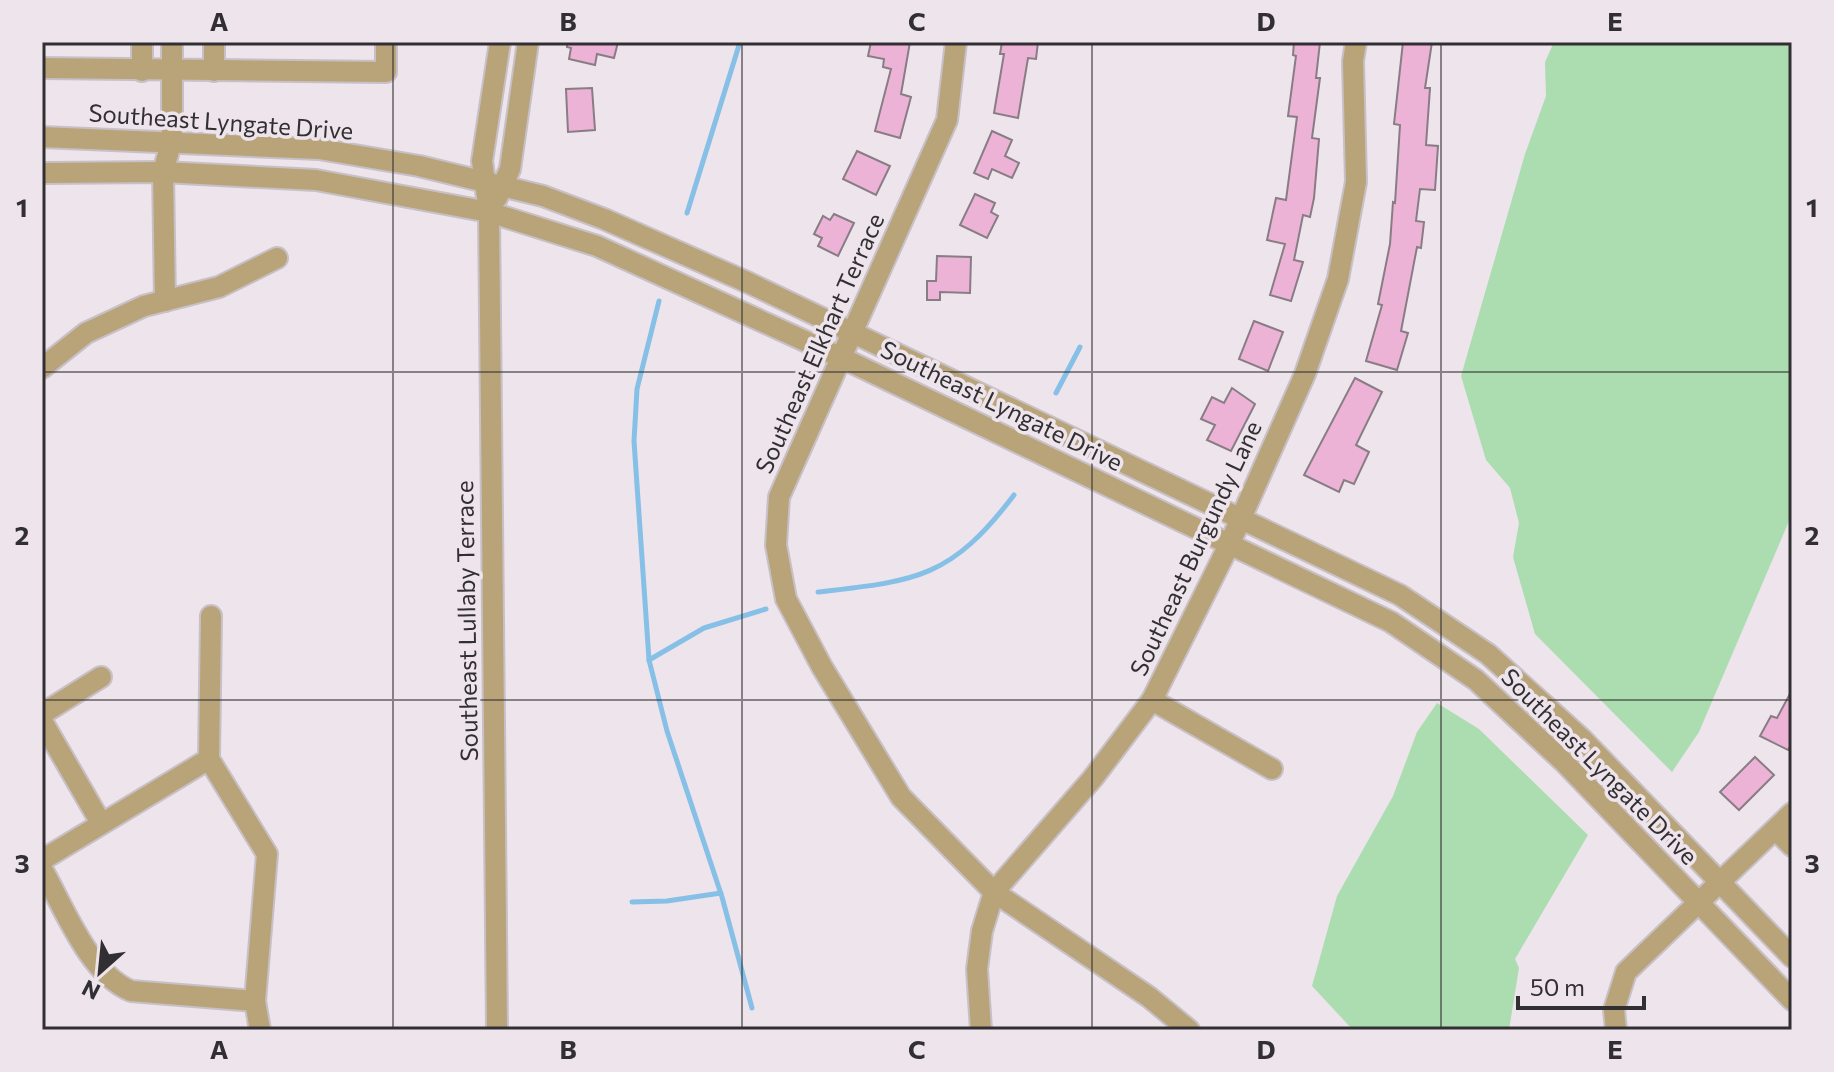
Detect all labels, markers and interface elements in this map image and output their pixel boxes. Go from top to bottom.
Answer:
text: A [210,5,229,36]
text: B [559,5,577,36]
text: C [908,5,926,36]
text: D [1256,5,1276,36]
text: E [1607,5,1623,36]
street label: Southeast Lyngate Drive [88,97,354,145]
text: 1 [16,191,28,222]
text: 1 [1806,191,1818,222]
street label: Southeast Elkhart Terrace [748,208,890,478]
street label: Southeast Lyngate Drive [876,334,1128,476]
street label: Southeast Burgundy Lane [1123,416,1267,680]
street label: Southeast Lullaby Terrace [449,480,483,762]
text: 2 [15,519,29,550]
text: 2 [1805,519,1819,550]
street label: Southeast Lyngate Drive [1496,662,1704,870]
text: 3 [14,847,30,878]
text: 3 [1804,847,1820,878]
north arrow [60,932,140,1012]
scale bar [1518,960,1644,1010]
text: 50 m [1530,972,1585,1001]
text: N [77,974,104,1006]
text: A [210,1033,229,1064]
text: B [559,1033,577,1064]
text: C [908,1033,926,1064]
text: D [1256,1033,1276,1064]
text: E [1607,1033,1623,1064]

